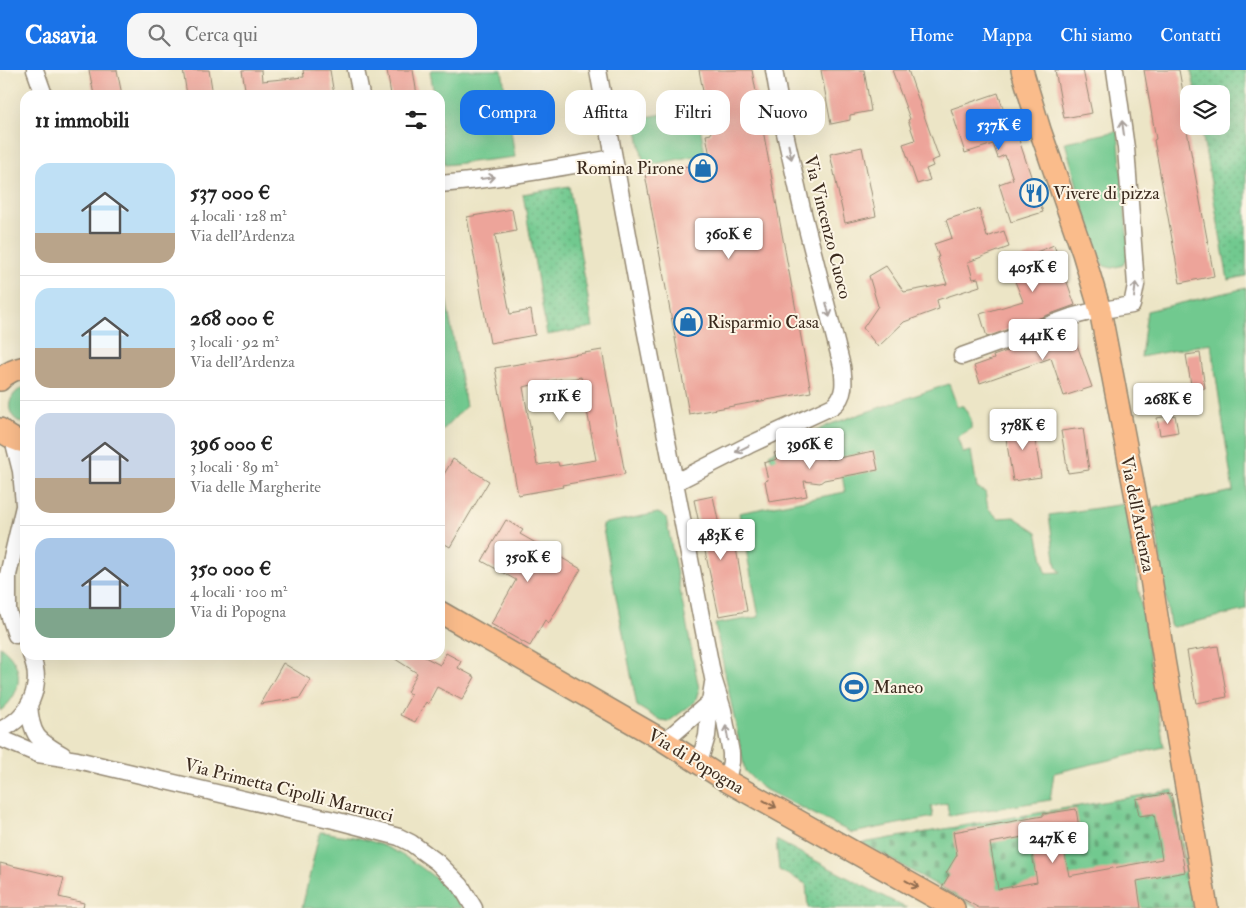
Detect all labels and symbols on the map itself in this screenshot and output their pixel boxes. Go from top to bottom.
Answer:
pin: 537K € [958,108,1040,151]
one-way arrow [1118,120,1128,136]
one-way arrow [785,144,795,160]
shop icon: Romina Pirone [688,153,718,183]
street label: Via Vincenzo Cuoco [799,153,857,302]
place label: Romina Pirone [576,157,684,180]
one-way arrow [480,173,496,183]
restaurant icon: Vivere di pizza [1019,178,1049,208]
place label: Vivere di pizza [1053,182,1160,205]
pin: 360K € [688,218,770,260]
pin: 405K € [992,250,1074,293]
one-way arrow [1130,282,1140,298]
one-way arrow [824,302,833,318]
shop icon: Risparmio Casa [673,307,703,337]
place label: Risparmio Casa [707,311,820,334]
pin: 441K € [1002,318,1084,361]
pin: 511K € [519,380,601,422]
pin: 268K € [1127,382,1209,425]
pin: 378K € [982,408,1064,451]
pin: 396K € [769,428,851,470]
one-way arrow [734,444,749,454]
street label: Via dell'Ardenza [1115,454,1160,575]
pin: 483K € [680,518,762,561]
pin: 350K € [487,540,569,583]
sports icon: Maneo [839,672,869,702]
place label: Maneo [873,676,924,699]
street label: Via di Popogna [643,724,748,799]
one-way arrow [722,725,732,741]
street label: Via Primetta Cipolli Marrucci [182,753,396,828]
one-way arrow [762,800,776,810]
pin: 247K € [1012,822,1094,864]
one-way arrow [904,879,919,889]

